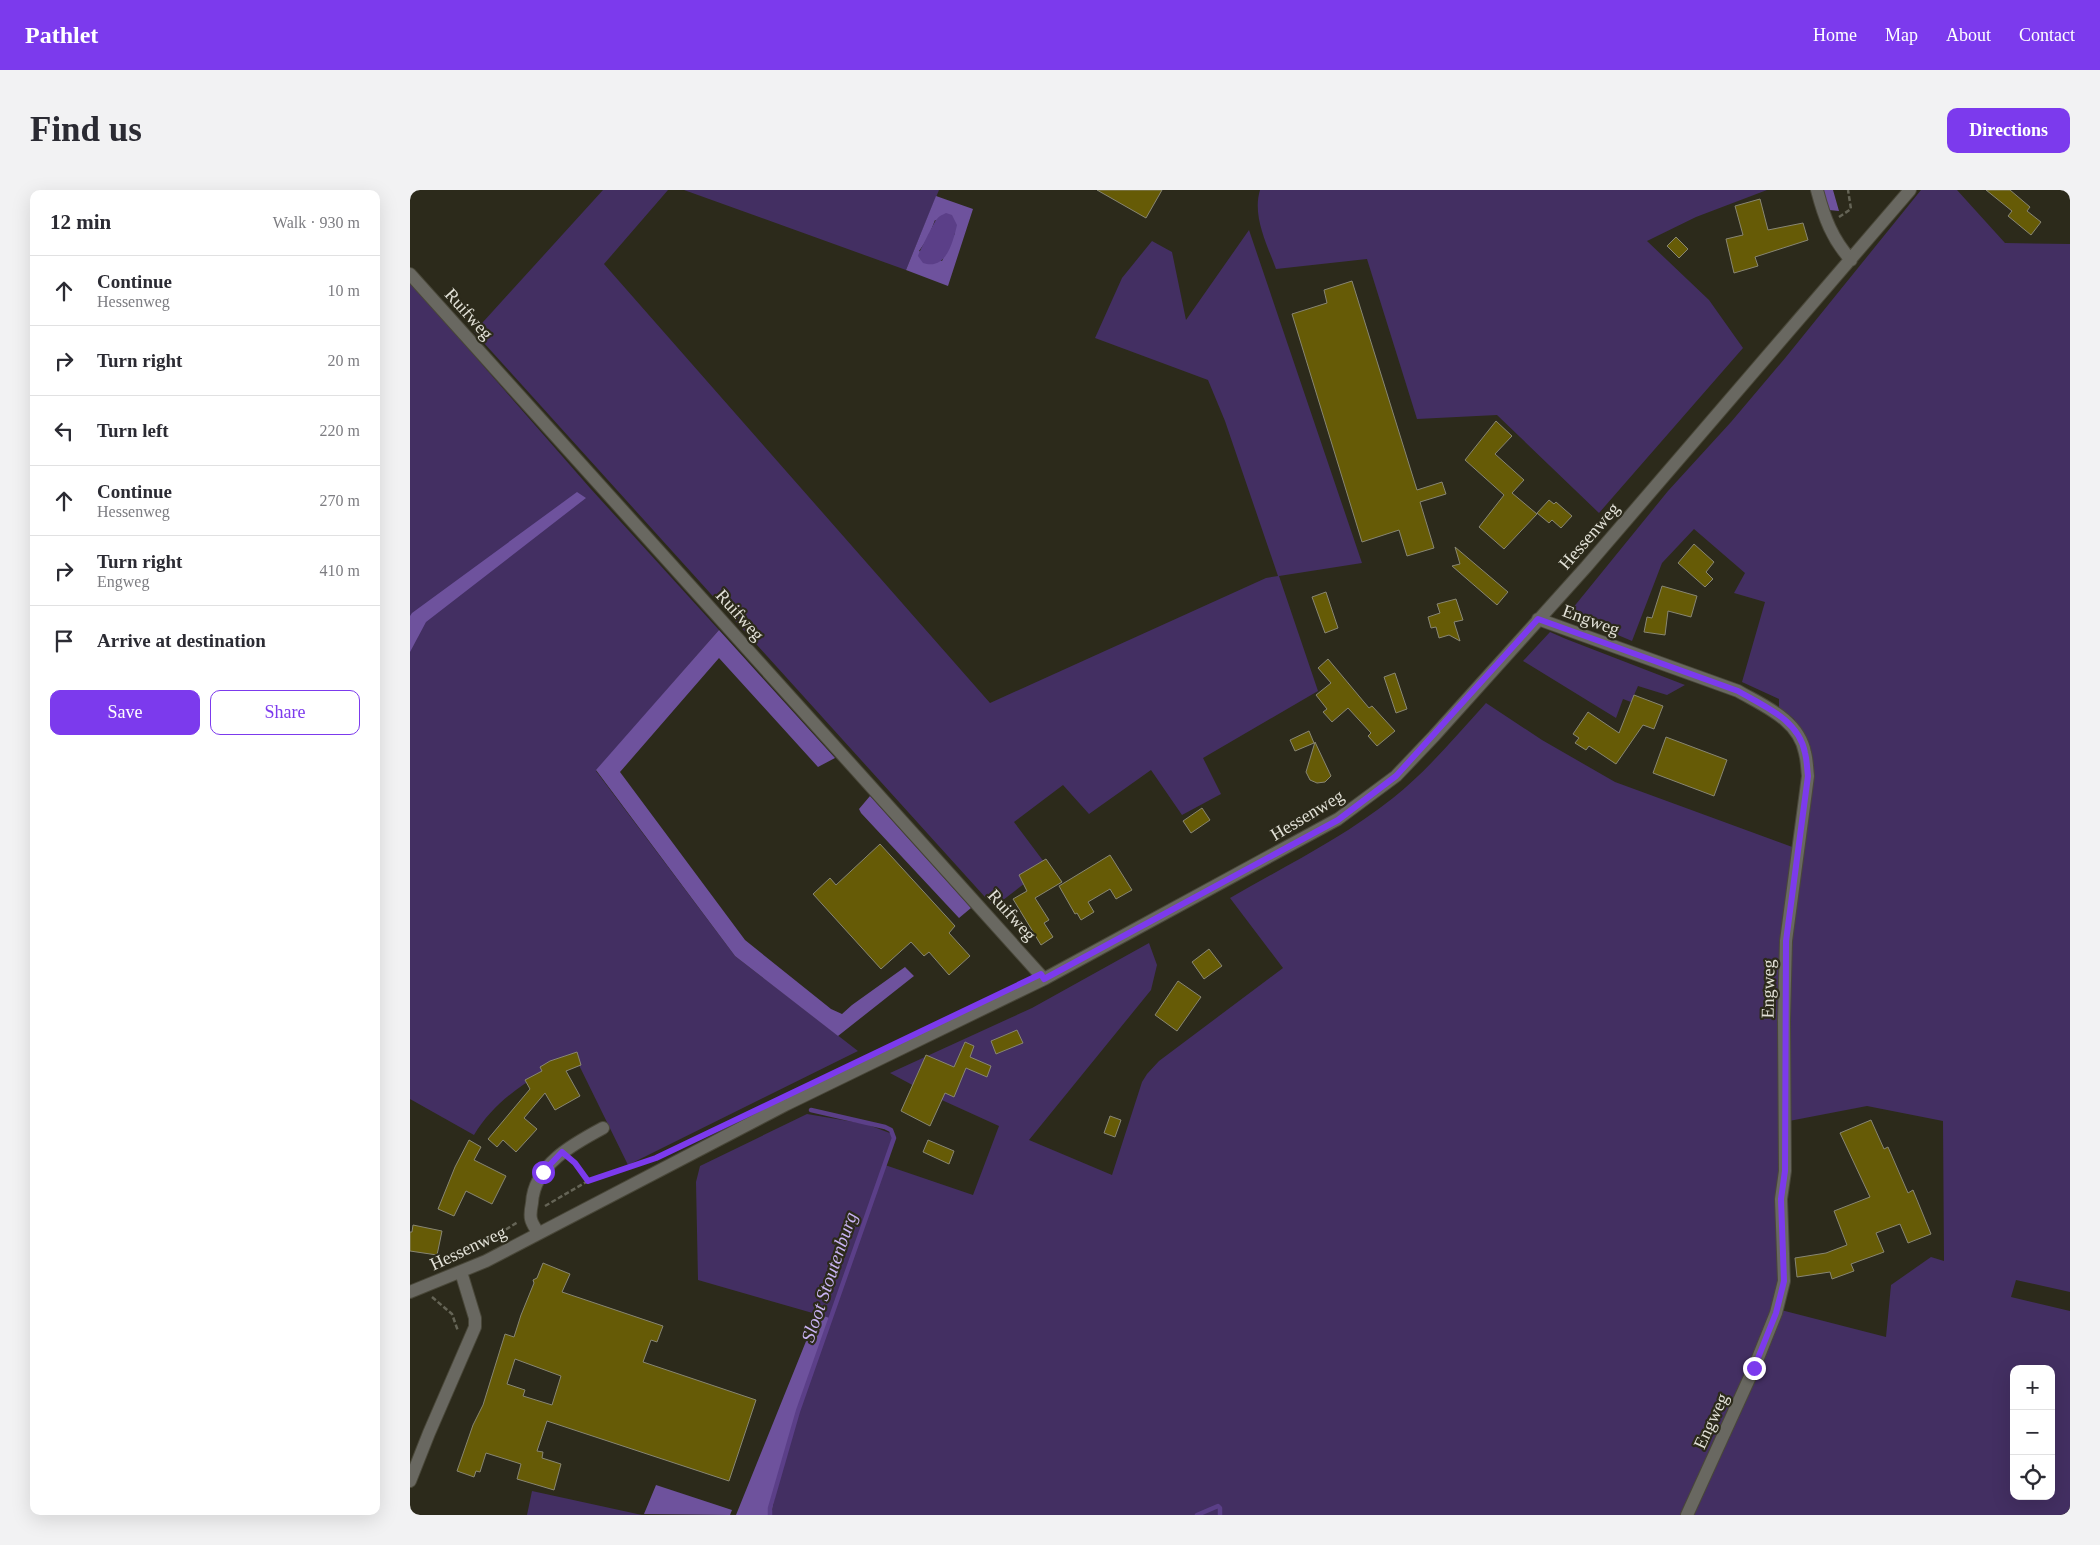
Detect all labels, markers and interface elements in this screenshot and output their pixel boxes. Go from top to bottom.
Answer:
text: Pathlet [25,22,98,48]
text: Home [1813,25,1857,45]
text: Map [1885,25,1918,45]
text: About [1946,25,1991,45]
text: Contact [2019,25,2075,45]
button: Directions [1947,108,2070,153]
text: Find us [30,110,142,149]
text: 12 min [50,210,111,234]
text: Walk · 930 m [273,214,360,231]
text: Continue [97,271,172,292]
icon: ahead [50,277,78,305]
text: 10 m [328,282,360,299]
street label: Ruifweg [441,284,497,344]
text: Hessenweg [97,293,170,310]
icon: right [50,347,78,375]
text: Turn right [97,350,182,371]
text: 20 m [328,352,360,369]
icon: left [50,417,78,445]
text: Turn left [97,420,169,441]
text: 220 m [320,422,360,439]
text: Continue [97,481,172,502]
icon: ahead [50,487,78,515]
text: 270 m [320,492,360,509]
street label: Hessenweg [1555,499,1623,573]
text: Hessenweg [97,503,170,520]
text: Turn right [97,551,182,572]
icon: right [50,557,78,585]
text: 410 m [320,562,360,579]
text: Engweg [97,573,149,590]
street label: Ruifweg [712,585,768,645]
street label: Engweg [1560,601,1622,639]
icon: arrive [50,627,78,655]
text: Arrive at destination [97,630,266,651]
button: Save [50,690,200,735]
button: Share [210,690,360,735]
street label: Hessenweg [1267,785,1347,845]
street label: Ruifweg [984,885,1040,945]
street label: Engweg [1757,959,1779,1019]
route start [532,1161,555,1184]
water label: Sloot Stoutenburg [797,1209,861,1345]
street label: Hessenweg [427,1222,509,1274]
route end [1743,1357,1766,1380]
map controls [2010,1365,2055,1500]
button: + [2010,1365,2055,1410]
street label: Engweg [1689,1390,1733,1452]
button: − [2010,1410,2055,1455]
button: locate [2010,1455,2055,1500]

